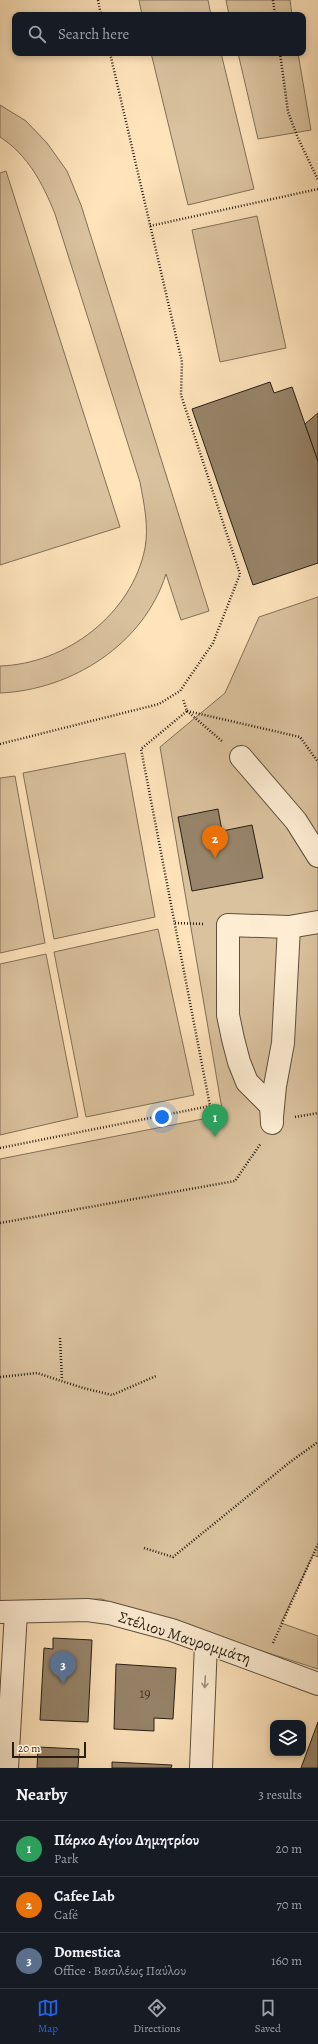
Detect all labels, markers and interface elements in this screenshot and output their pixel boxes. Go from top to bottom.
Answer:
search box [12,12,306,56]
icon: search [26,23,48,45]
text: Search here [58,24,129,44]
pin: 2 [202,825,228,858]
pin: 1 [202,1104,228,1137]
your location [152,1107,172,1127]
street label: Στέλιου Μαυρομμάτη [116,1606,254,1670]
pin: 3 [50,1651,76,1684]
one-way arrow [201,1675,208,1688]
house number: 19 [139,1684,151,1703]
map controls [270,1720,306,1756]
button: layers [270,1720,306,1756]
scale bar [12,1740,86,1759]
text: 20 m [18,1741,40,1756]
text: Nearby [16,1783,67,1806]
text: 3 results [258,1786,302,1803]
text: Πάρκο Αγίου Δημητρίου [54,1830,199,1850]
text: 1 [27,1840,31,1857]
text: 20 m [276,1840,302,1857]
text: Park [54,1850,78,1867]
text: Cafee Lab [54,1886,115,1906]
text: 2 [26,1896,32,1913]
text: 70 m [276,1896,302,1913]
text: Café [54,1906,78,1923]
text: Domestica [54,1942,121,1962]
text: 3 [26,1952,32,1969]
text: 160 m [271,1952,302,1969]
text: Office · Βασιλέως Παύλου [54,1962,186,1979]
tab: Map [37,1997,59,2036]
tab: Directions [133,1997,181,2036]
tab: Saved [255,1997,281,2036]

